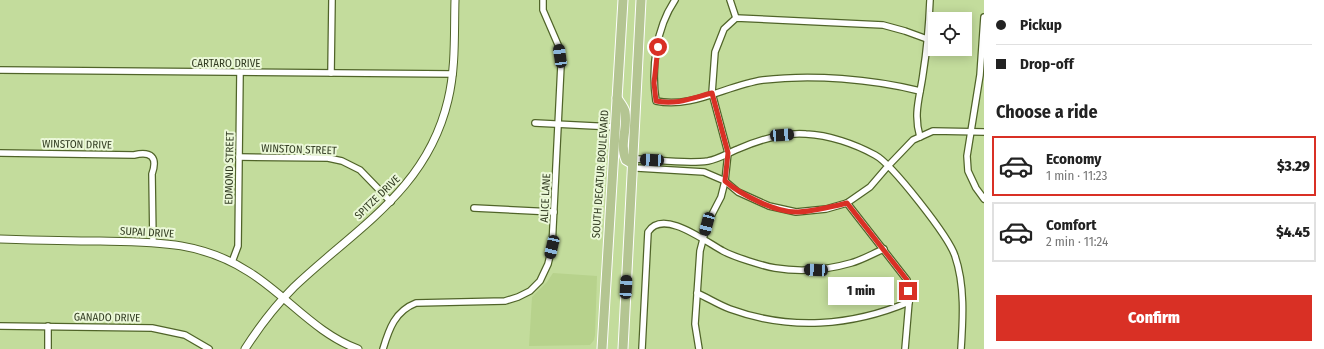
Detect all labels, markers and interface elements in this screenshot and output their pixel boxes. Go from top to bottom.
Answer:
map controls [928,12,972,56]
button: locate [928,12,972,56]
text: Pickup [1020,16,1062,34]
route start [649,38,667,56]
car [552,43,568,69]
text: Drop-off [1020,55,1074,73]
street label: CARTARO DRIVE [192,57,260,70]
text: Choose a ride [996,101,1098,123]
street label: SOUTH DECATUR BOULEVARD [590,109,611,239]
car [770,128,794,142]
street label: EDMOND STREET [222,130,237,205]
street label: WINSTON DRIVE [42,137,112,152]
street label: WINSTON STREET [261,142,338,157]
icon: car [998,148,1034,184]
text: Economy [1046,150,1101,168]
car [640,153,664,167]
text: $3.29 [1277,157,1310,175]
text: 1 min · 11:23 [1046,168,1107,183]
street label: SPITZE DRIVE [352,173,403,222]
street label: ALICE LANE [538,173,553,223]
car [698,211,716,237]
icon: car [998,214,1034,250]
text: Comfort [1046,216,1097,234]
text: $4.45 [1276,223,1310,241]
street label: SUPAI DRIVE [120,225,174,240]
car [543,234,561,260]
text: 2 min · 11:24 [1046,234,1108,249]
car [804,263,828,277]
car [619,275,633,299]
callout: 1 min [828,277,894,305]
route end [899,282,917,300]
text: 1 min [847,283,875,298]
button: Confirm [996,295,1312,341]
street label: GANADO DRIVE [74,310,140,325]

